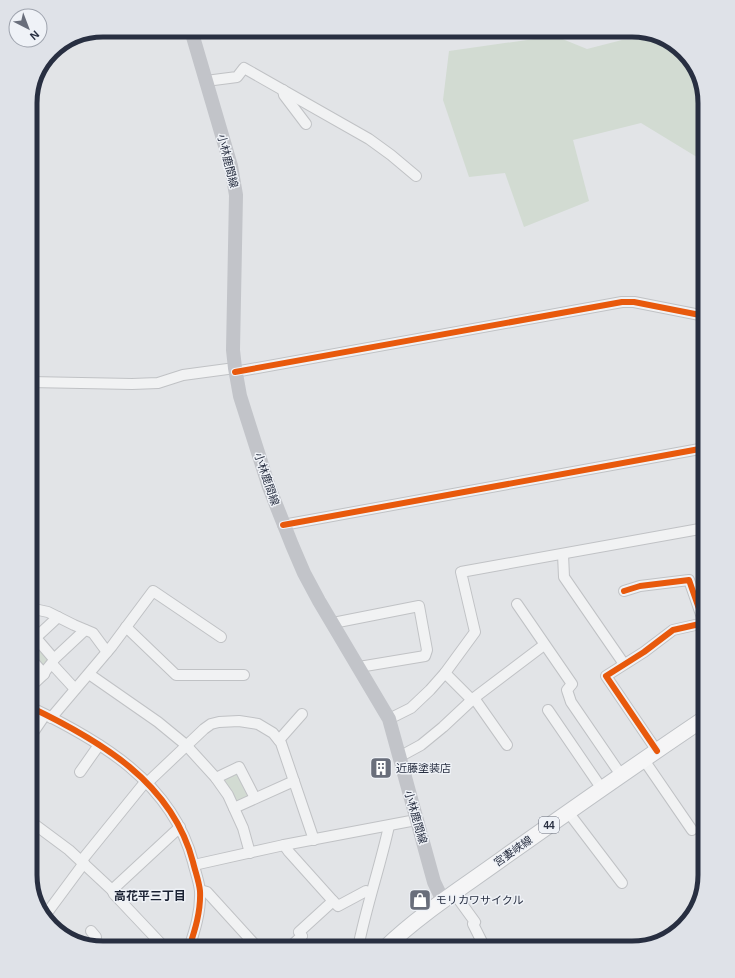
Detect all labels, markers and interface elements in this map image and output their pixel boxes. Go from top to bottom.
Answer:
north arrow [8,8,48,48]
text: N [28,28,42,43]
street label: 小林鹿間線 [216,133,240,189]
street label: 小林鹿間線 [252,451,282,507]
building icon: 近藤塗装店 [368,755,394,781]
place label: 近藤塗装店 [396,762,451,774]
street label: 小林鹿間線 [403,789,429,845]
road number: 44 [539,817,559,833]
street label: 宮妻峡線 [492,833,534,869]
shop icon: モリカワサイクル [407,887,433,913]
district label: 高花平三丁目 [114,889,186,903]
place label: モリカワサイクル [436,894,523,906]

